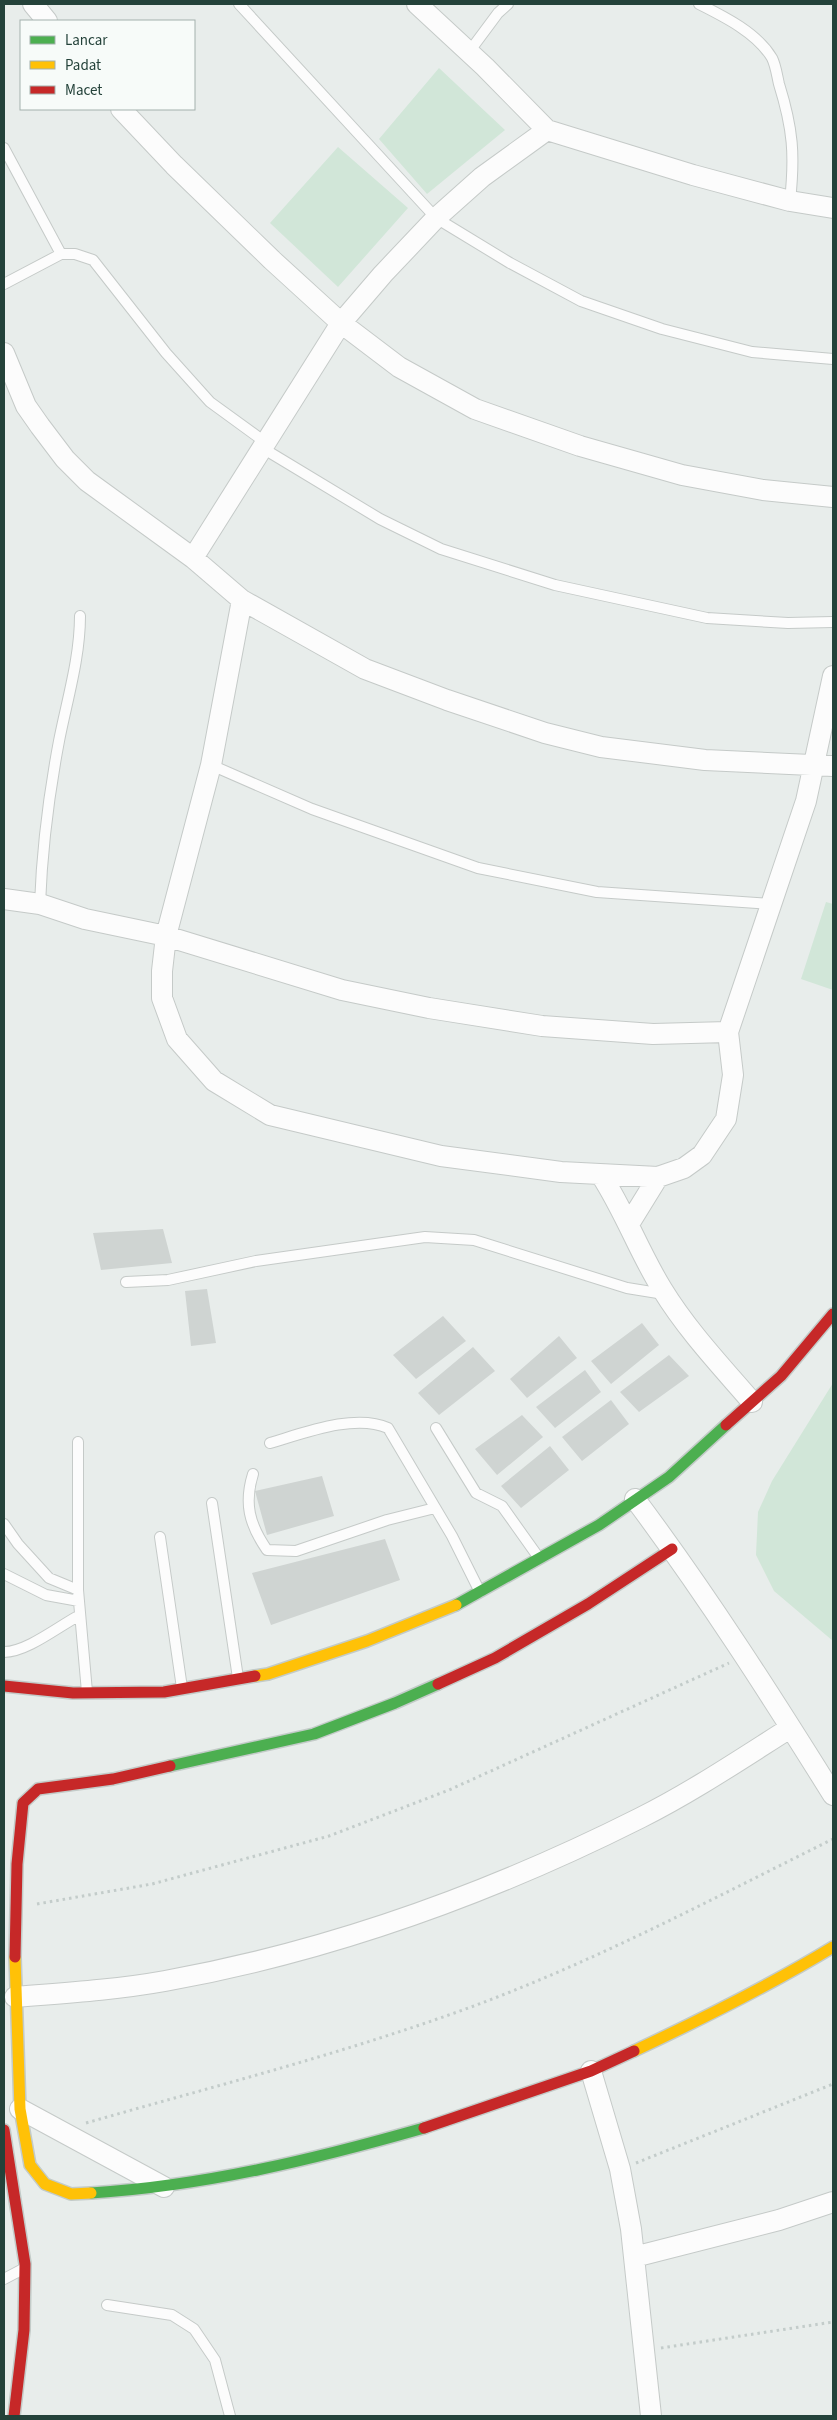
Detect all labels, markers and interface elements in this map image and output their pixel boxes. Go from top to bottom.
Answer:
legend [20,20,195,110]
text: Lancar [65,30,108,51]
text: Padat [65,55,101,76]
text: Macet [65,80,102,101]

